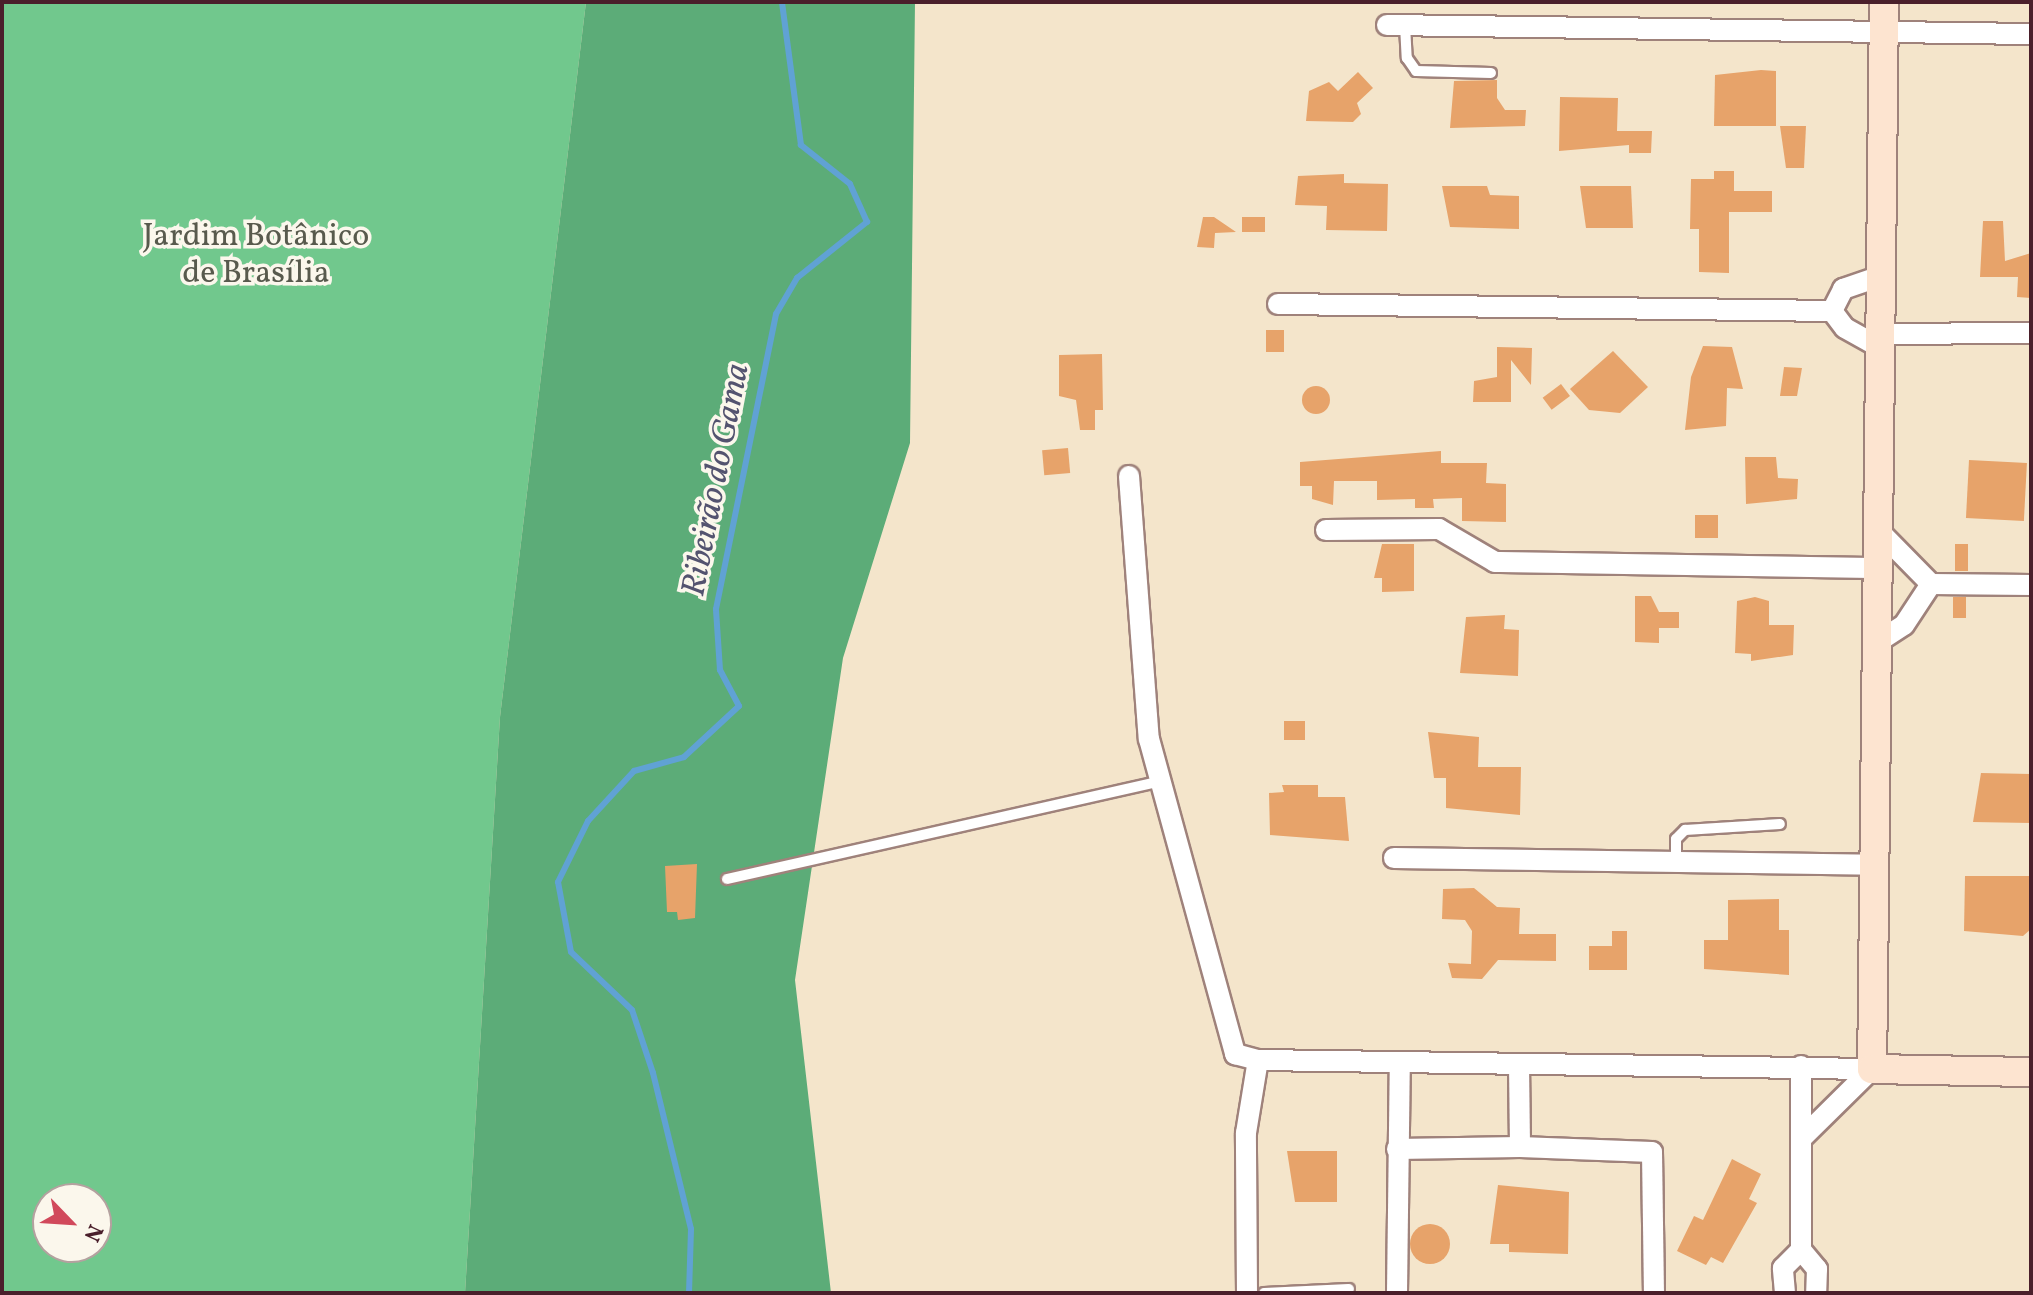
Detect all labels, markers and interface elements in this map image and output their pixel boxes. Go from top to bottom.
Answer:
park label: Jardim Botânico de Brasília [143,219,369,294]
water label: Ribeirão do Gama [674,360,760,600]
north arrow [32,1183,112,1263]
text: N [75,1219,110,1246]

